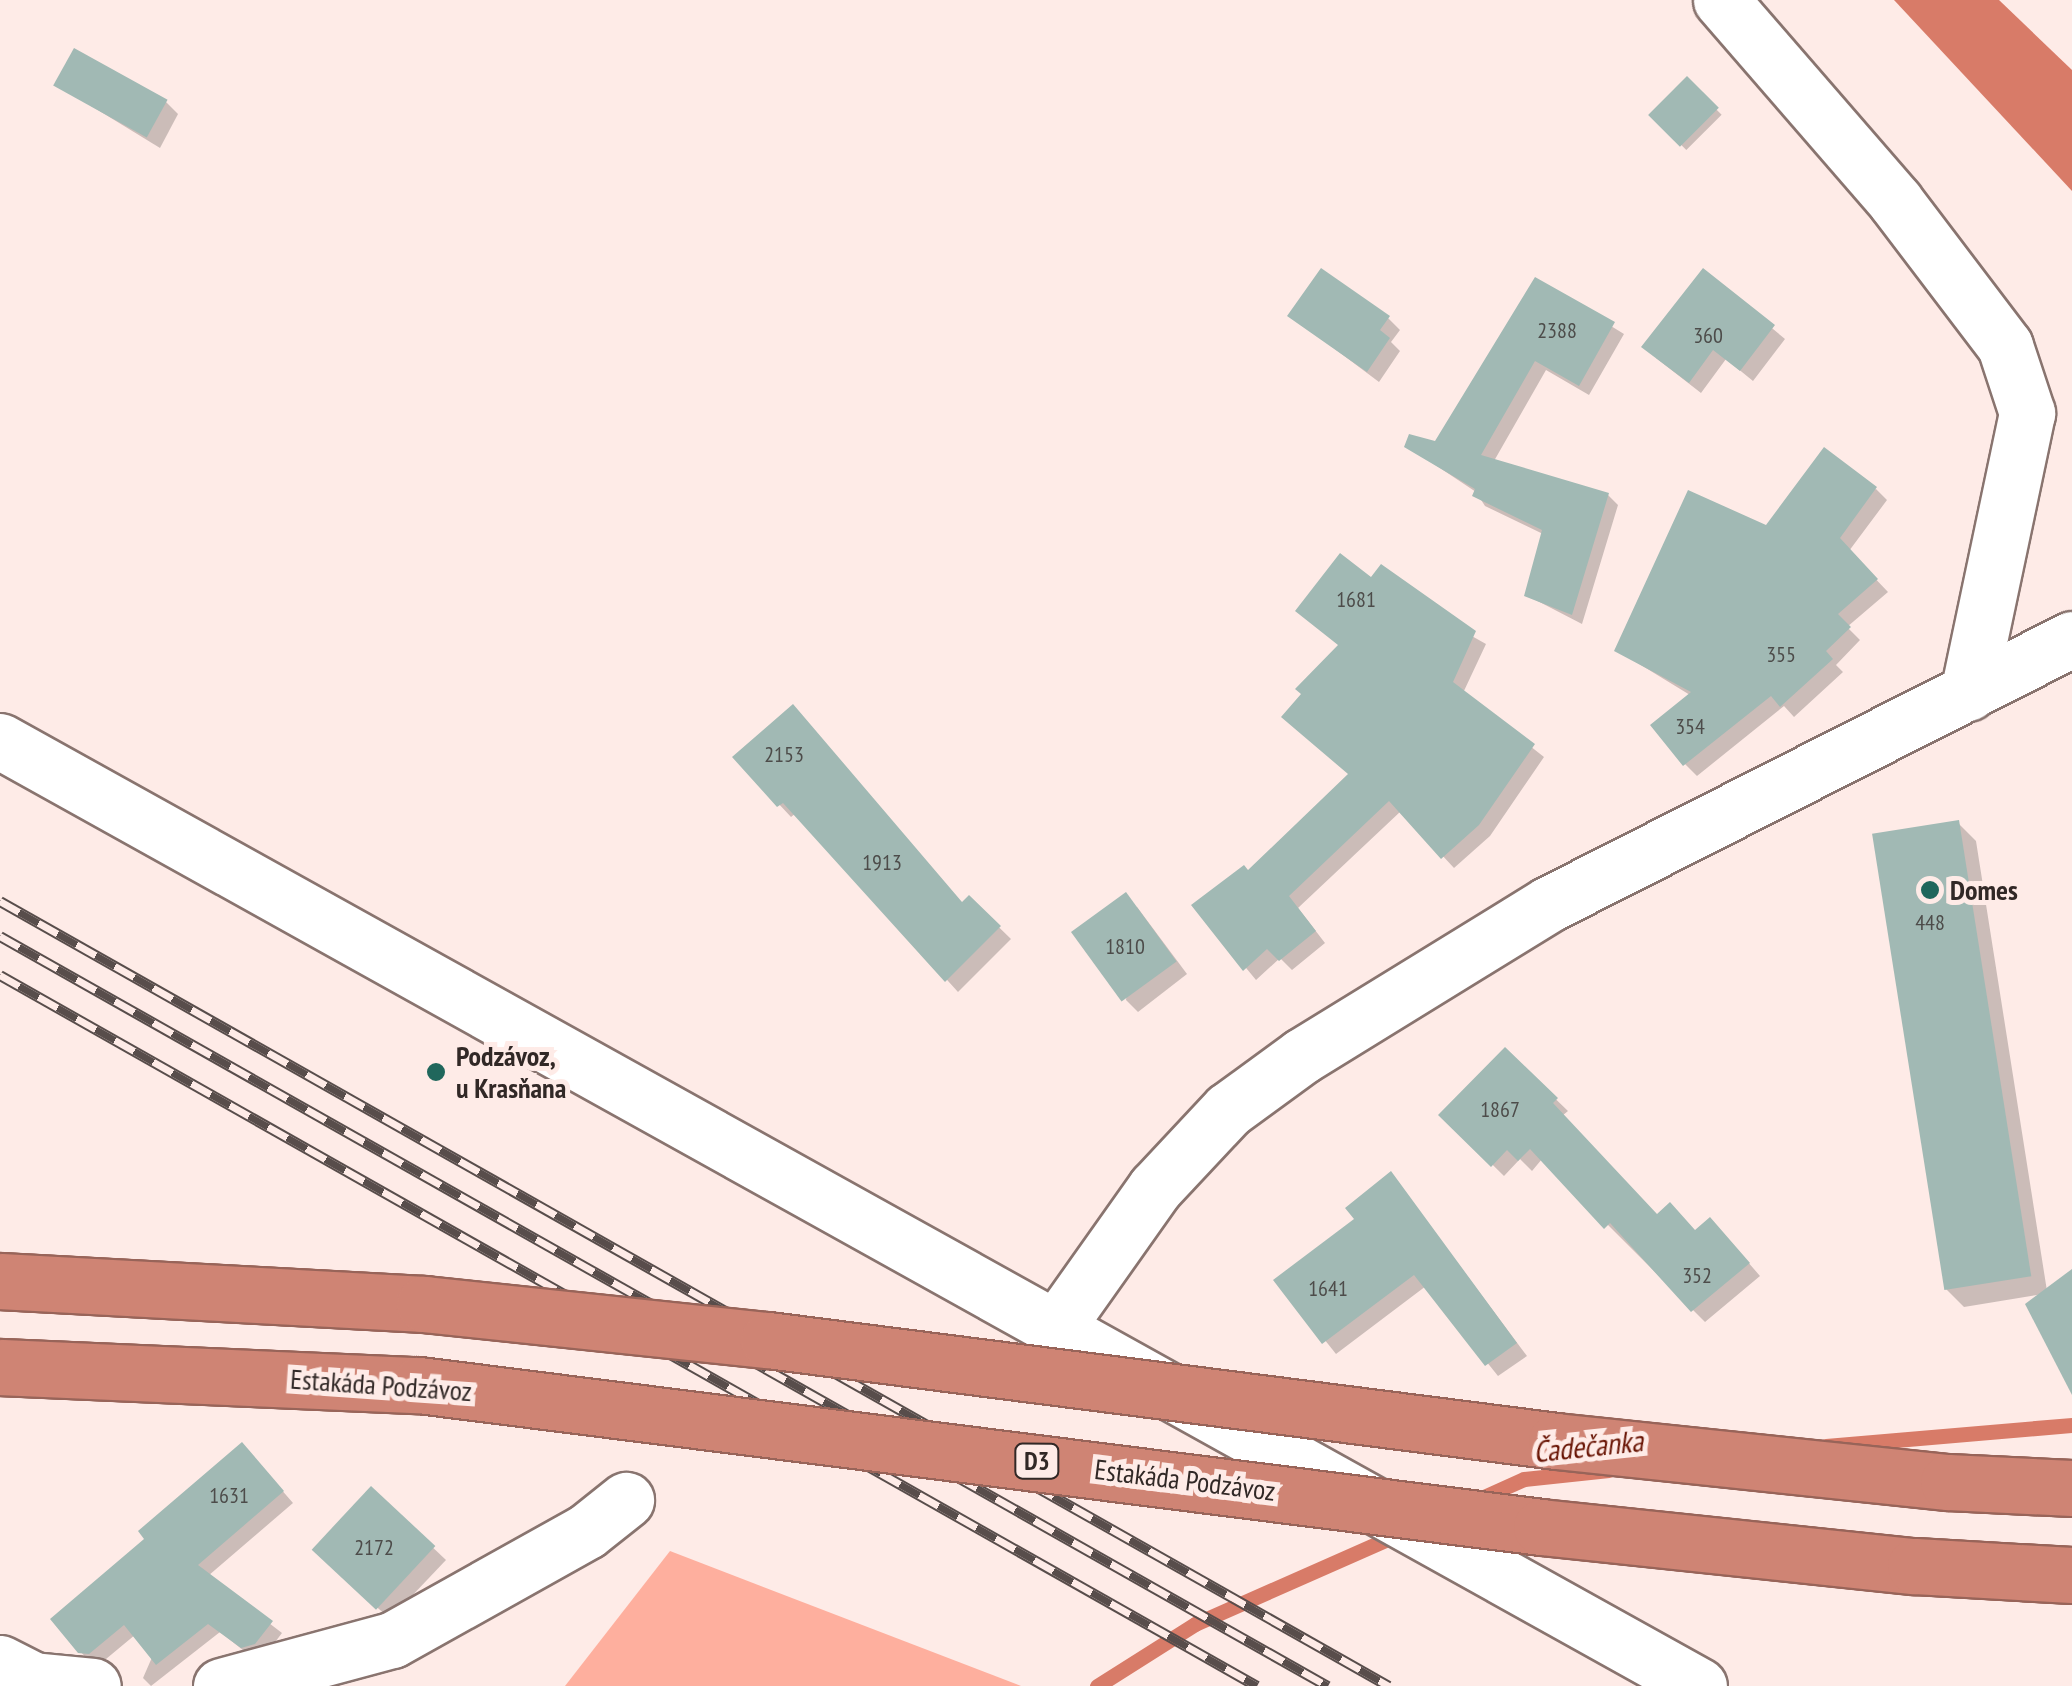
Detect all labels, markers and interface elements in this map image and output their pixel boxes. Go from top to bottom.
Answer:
house number: 2388 [1537,318,1577,344]
house number: 360 [1693,323,1723,349]
house number: 1681 [1336,587,1376,613]
house number: 355 [1766,642,1796,668]
house number: 354 [1675,714,1705,740]
house number: 2153 [764,742,804,768]
house number: 1913 [862,850,902,876]
place label: Domes [1950,873,2018,907]
marker: Domes [1919,879,1941,901]
house number: 448 [1915,910,1945,936]
house number: 1810 [1105,934,1145,960]
place label: Podzávoz, u Krasňana [456,1039,566,1105]
marker: Podzávoz, u Krasňana [425,1061,447,1083]
house number: 1867 [1480,1097,1520,1123]
house number: 352 [1682,1263,1712,1289]
house number: 1641 [1308,1276,1348,1302]
street label: Estakáda Podzávoz [289,1362,473,1408]
water label: Čadečanka [1531,1422,1645,1470]
road number: D3 [1012,1441,1062,1481]
street label: Estakáda Podzávoz [1093,1452,1277,1508]
house number: 1631 [209,1483,249,1509]
house number: 2172 [354,1535,394,1561]

